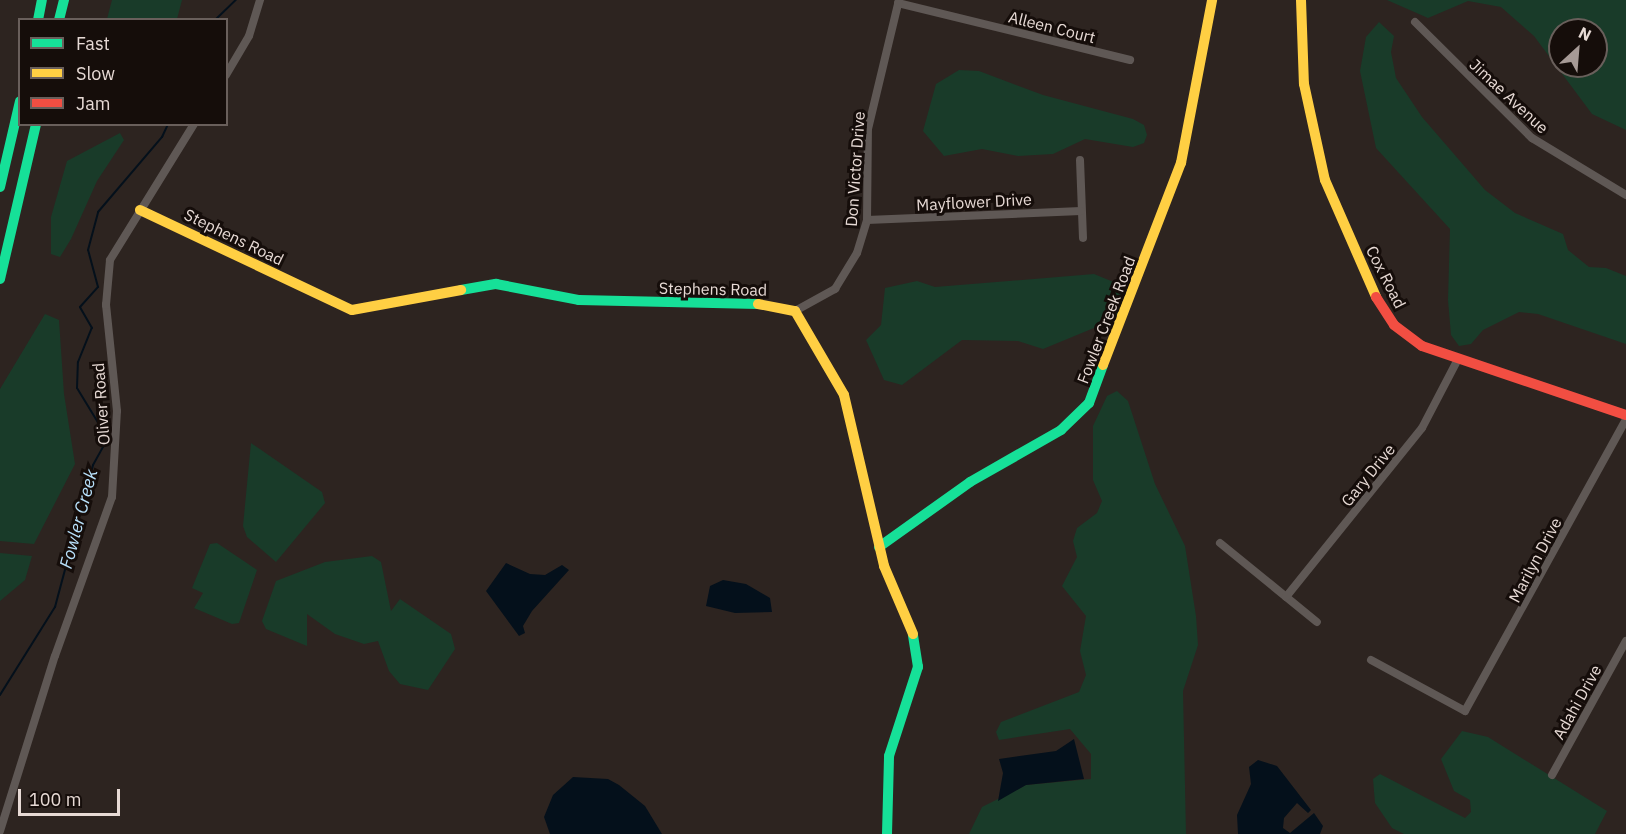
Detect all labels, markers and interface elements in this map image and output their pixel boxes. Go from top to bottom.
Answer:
street label: Alleen Court [1007,7,1097,47]
legend [18,18,228,126]
north arrow [1548,18,1608,78]
text: N [1575,22,1595,45]
text: Fast [76,32,110,55]
street label: Jimae Avenue [1466,55,1552,137]
text: Slow [76,62,115,85]
text: Jam [76,92,111,115]
street label: Don Victor Drive [841,111,869,227]
street label: Mayflower Drive [916,189,1032,215]
street label: Stephens Road [181,205,287,269]
street label: Cox Road [1362,243,1410,311]
street label: Fowler Creek Road [1073,254,1139,386]
street label: Stephens Road [659,278,767,300]
street label: Oliver Road [89,362,113,446]
street label: Gary Drive [1337,440,1399,510]
water label: Fowler Creek [55,467,103,571]
street label: Marilyn Drive [1505,514,1565,606]
street label: Adahi Drive [1549,661,1605,743]
scale bar [21,777,123,815]
text: 100 m [29,788,81,811]

